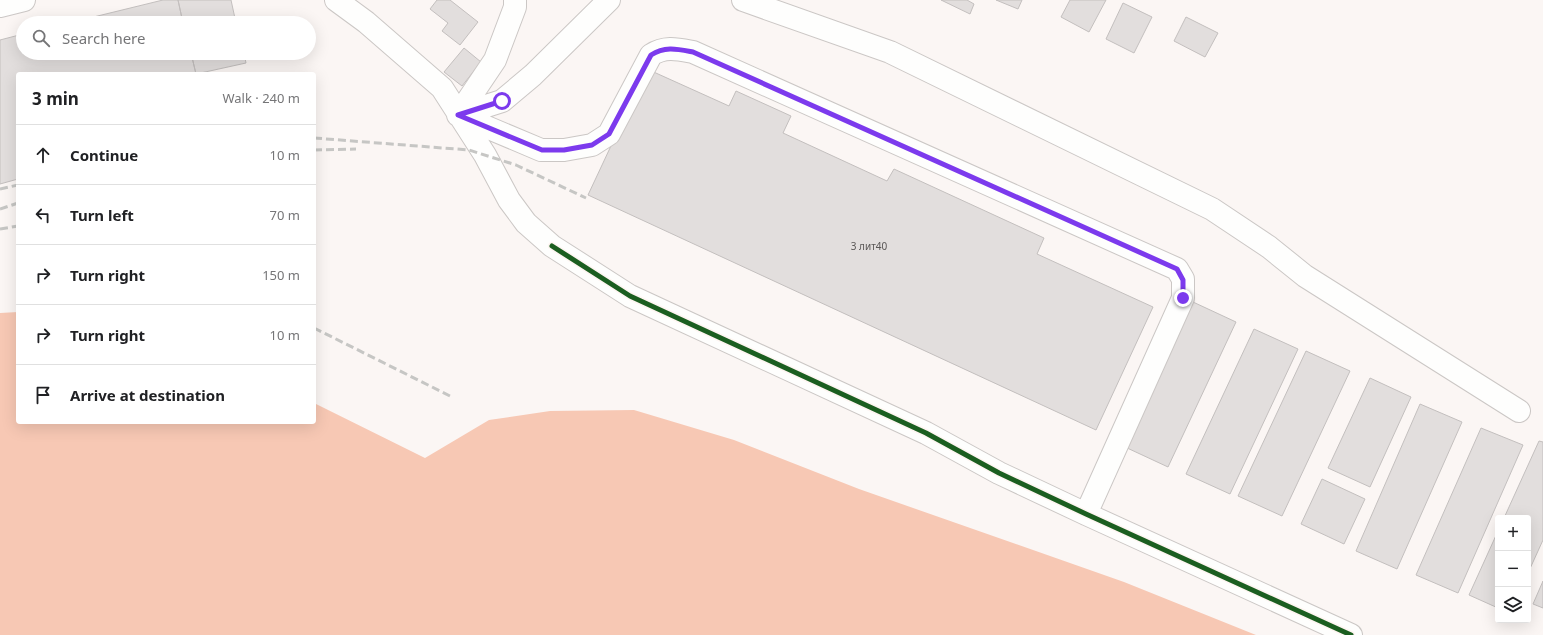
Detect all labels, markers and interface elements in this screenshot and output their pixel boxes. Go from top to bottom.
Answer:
search box [16,16,316,60]
icon: search [30,27,52,49]
text: Search here [62,28,145,48]
text: 3 min [32,87,79,110]
text: Walk · 240 m [222,89,300,107]
route start [493,92,511,110]
icon: ahead [32,144,54,166]
text: Continue [70,145,138,165]
text: 10 m [270,146,300,164]
icon: left [32,204,54,226]
text: Turn left [70,205,134,225]
text: 70 m [270,206,300,224]
house number: 3 лит40 [851,239,888,253]
icon: right [32,264,54,286]
text: Turn right [70,265,145,285]
text: 150 m [262,266,300,284]
route end [1174,289,1192,307]
icon: right [32,324,54,346]
text: Turn right [70,325,145,345]
text: 10 m [270,326,300,344]
icon: arrive [32,384,54,406]
text: Arrive at destination [70,385,225,405]
map controls [1495,515,1531,623]
button: + [1495,515,1531,551]
button: − [1495,551,1531,587]
button: layers [1495,587,1531,623]

